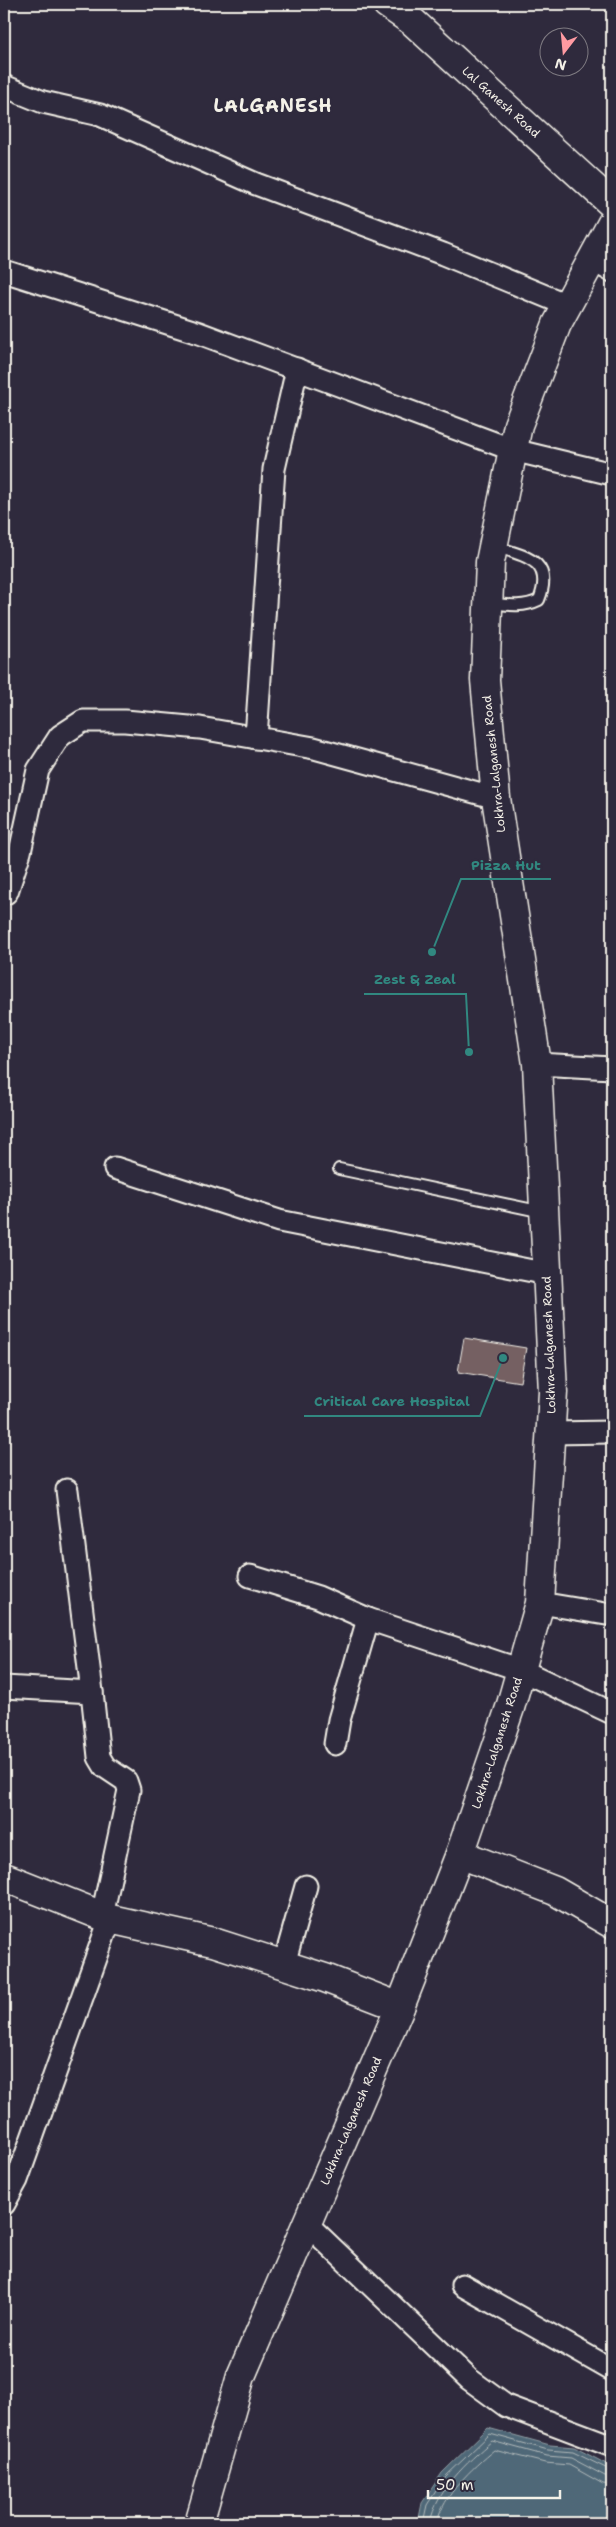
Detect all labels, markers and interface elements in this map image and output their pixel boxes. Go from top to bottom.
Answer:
north arrow [538,28,588,78]
text: N [553,54,568,75]
street label: Lal Ganesh Road [459,63,544,141]
district label: LALGANESH [213,94,333,118]
street label: Lokhra-Lalganesh Road [479,694,509,833]
callout: Pizza Hut [461,850,551,879]
text: Pizza Hut [471,856,541,874]
callout: Zest & Zeal [364,965,466,994]
text: Zest & Zeal [374,970,456,988]
street label: Lokhra-Lalganesh Road [539,1275,559,1414]
callout: Critical Care Hospital [304,1387,480,1416]
text: Critical Care Hospital [314,1392,470,1410]
street label: Lokhra-Lalganesh Road [468,1675,526,1811]
street label: Lokhra-Lalganesh Road [317,2054,385,2188]
scale bar [428,2467,561,2499]
text: 50 m [436,2475,474,2495]

